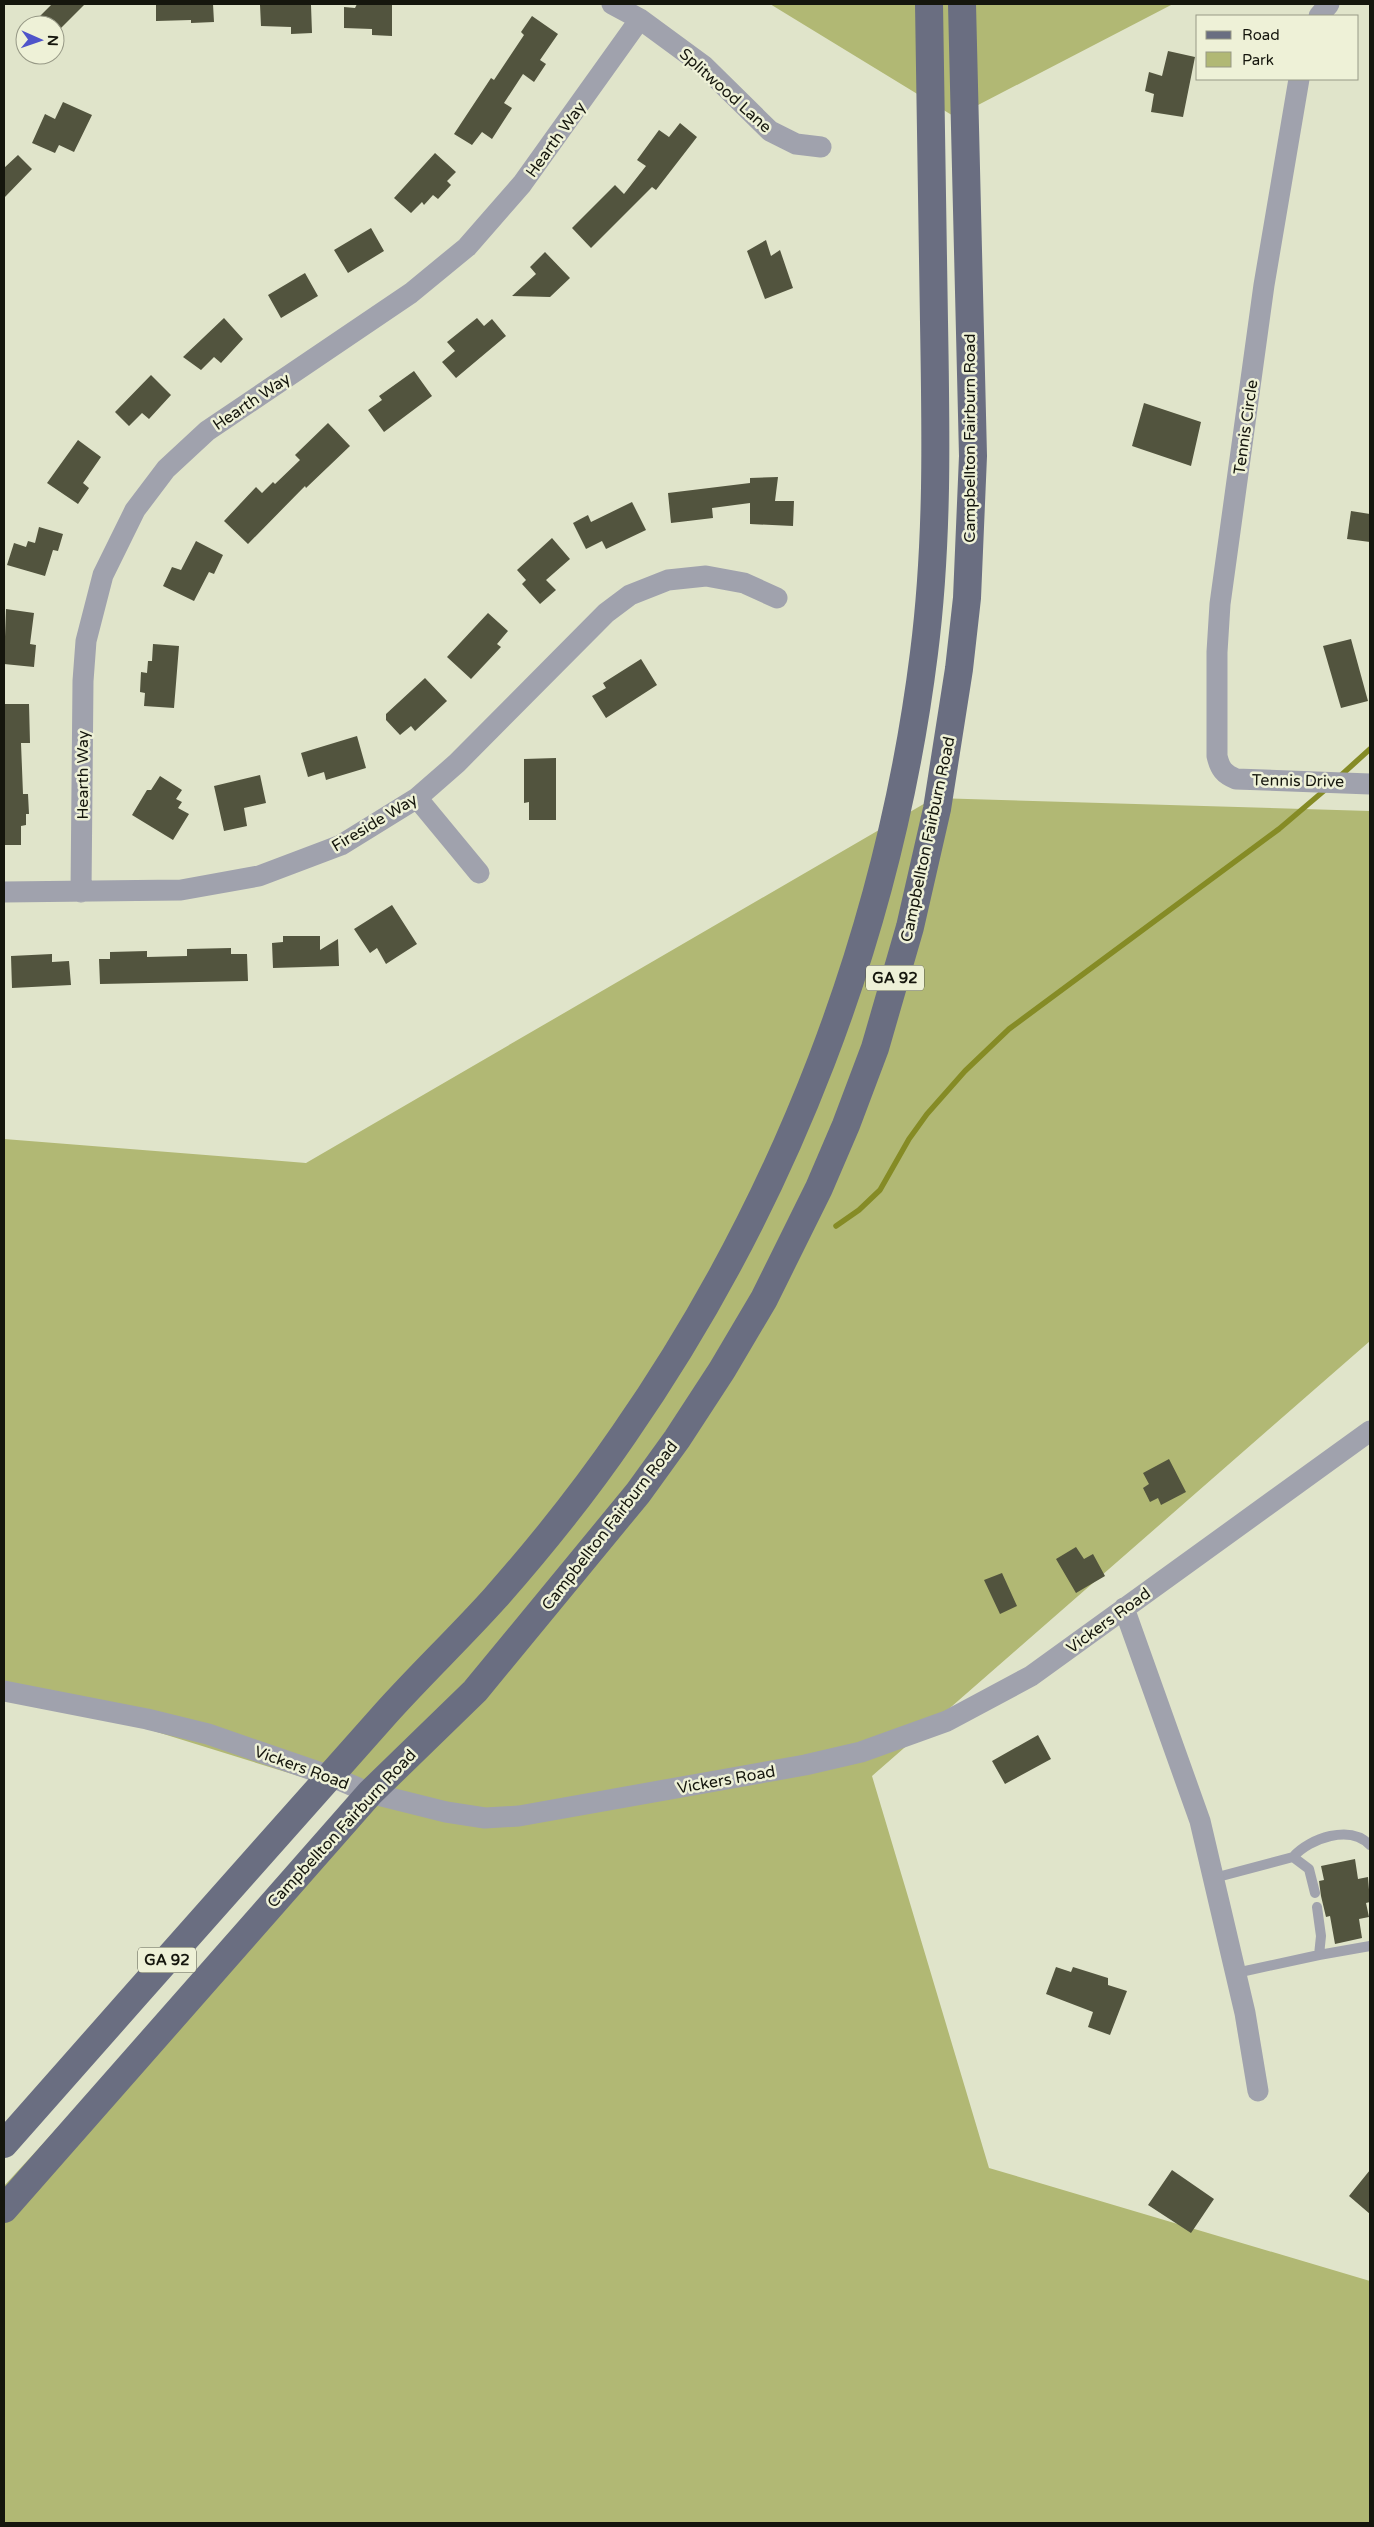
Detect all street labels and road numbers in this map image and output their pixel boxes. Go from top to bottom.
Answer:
street label: Splitwood Lane [675,44,776,137]
street label: Hearth Way [522,97,590,181]
street label: Campbellton Fairburn Road [960,333,980,543]
street label: Hearth Way [209,368,294,435]
street label: Tennis Circle [1229,378,1263,476]
street label: Hearth Way [73,730,93,820]
street label: Campbellton Fairburn Road [896,735,960,944]
street label: Tennis Drive [1252,770,1344,792]
street label: Fireside Way [328,789,421,856]
road number: GA 92 [866,966,924,990]
street label: Campbellton Fairburn Road [537,1437,682,1614]
street label: Vickers Road [1063,1584,1155,1658]
street label: Vickers Road [252,1742,352,1794]
street label: Campbellton Fairburn Road [263,1745,420,1912]
street label: Vickers Road [676,1762,777,1798]
road number: GA 92 [138,1948,196,1972]

